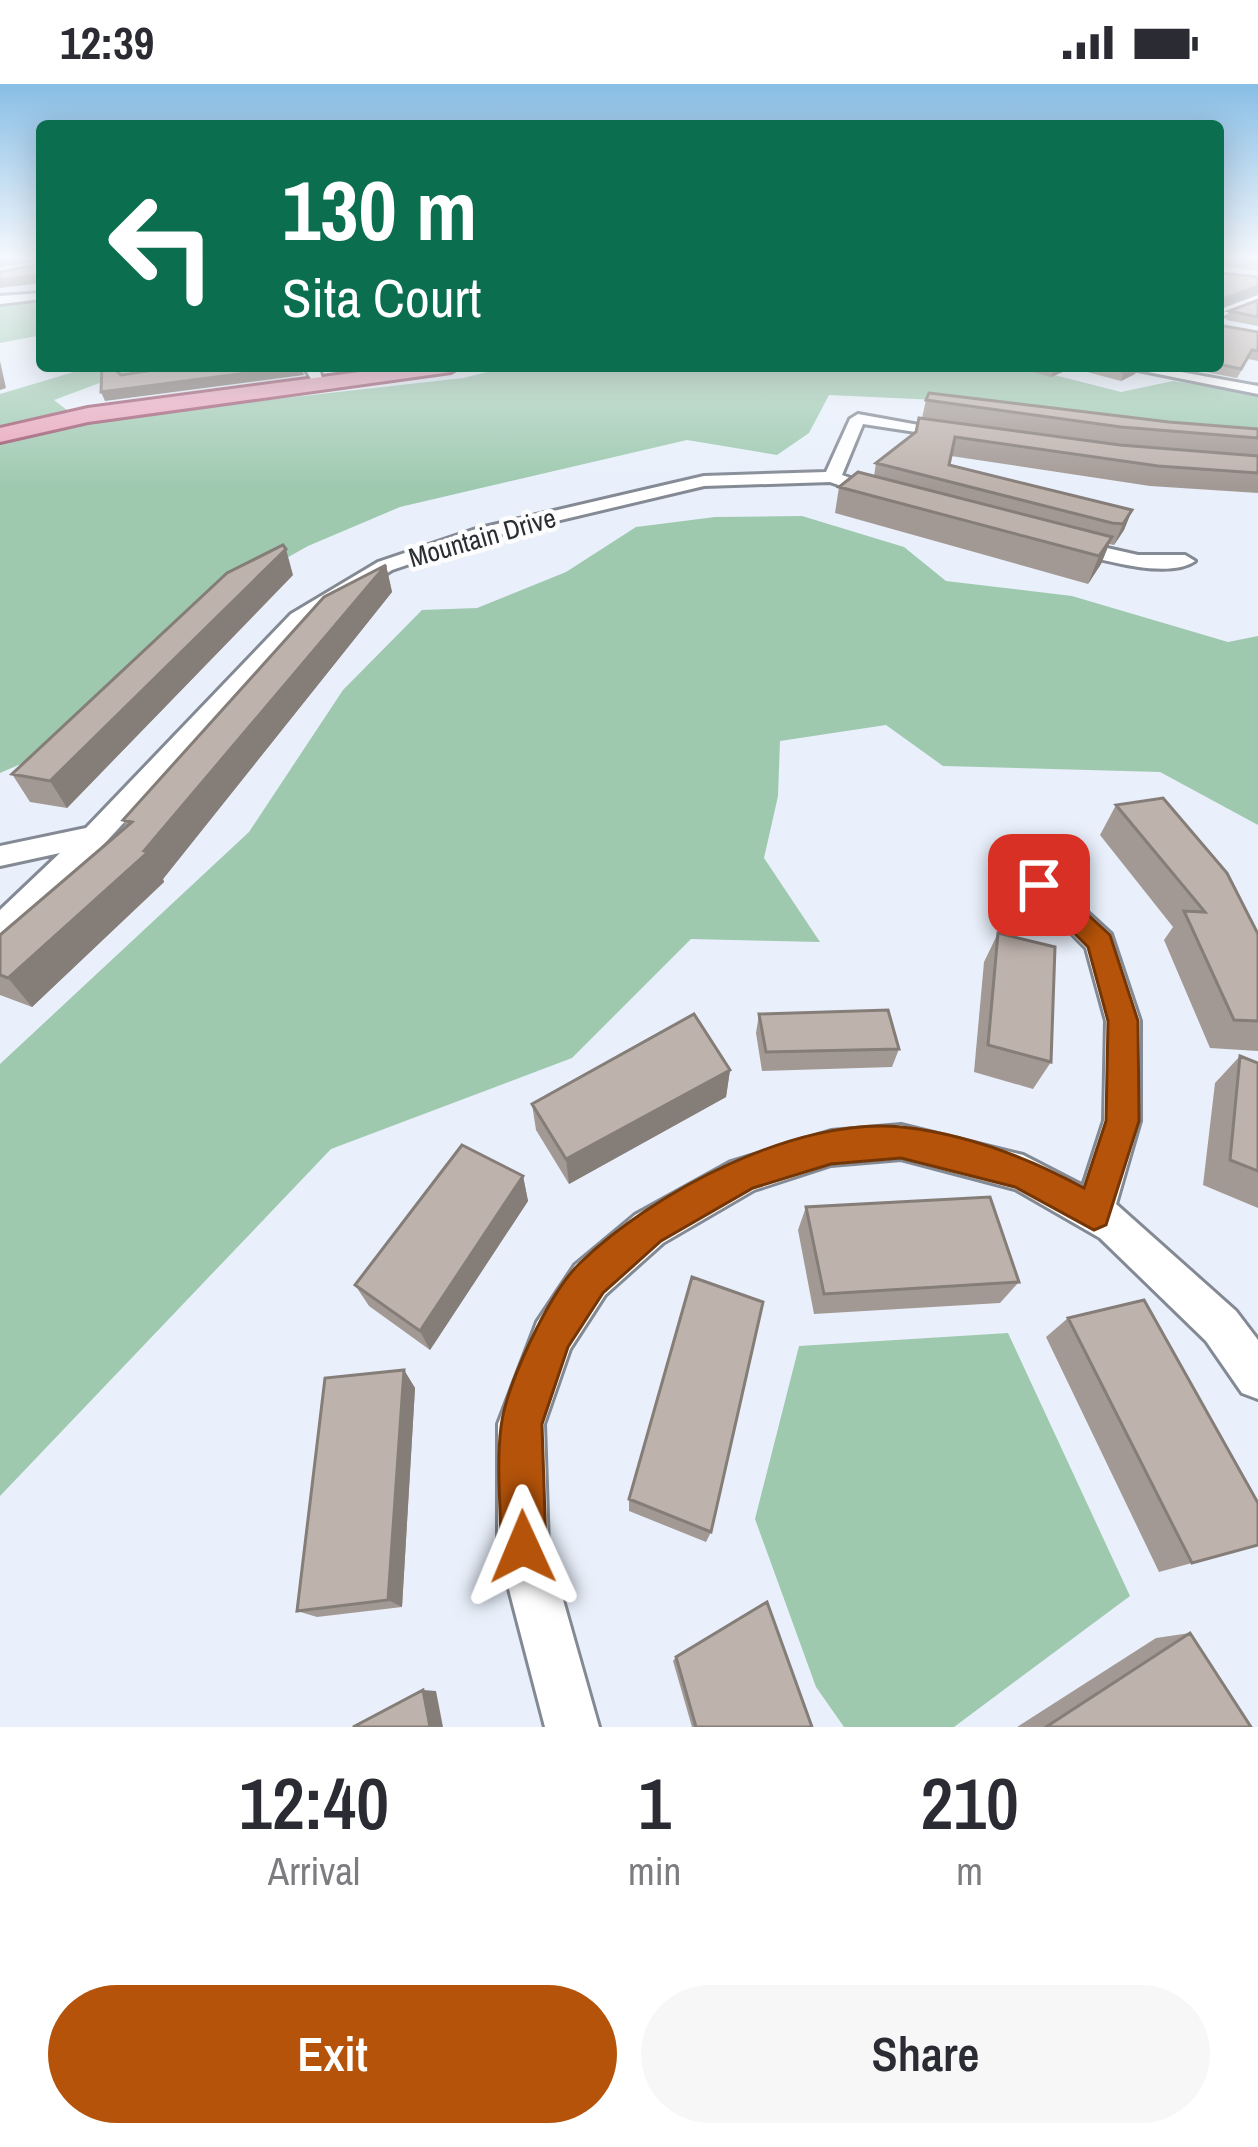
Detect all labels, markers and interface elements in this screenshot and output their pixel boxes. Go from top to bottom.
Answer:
text: 12:39 [60,12,154,73]
text: 130 m [282,153,477,266]
icon: left [84,168,240,324]
text: Sita Court [282,261,481,334]
street label: Mountain Drive [404,499,560,575]
pin [988,834,1090,936]
icon: arrive [1006,852,1072,918]
position arrow [460,1484,586,1610]
text: 12:40 [239,1754,389,1851]
text: 1 [638,1754,671,1851]
text: 210 [920,1754,1019,1851]
text: Arrival [268,1845,360,1897]
text: min [628,1845,681,1897]
text: m [956,1845,983,1897]
button: Exit [48,1985,617,2123]
button: Share [641,1985,1210,2123]

